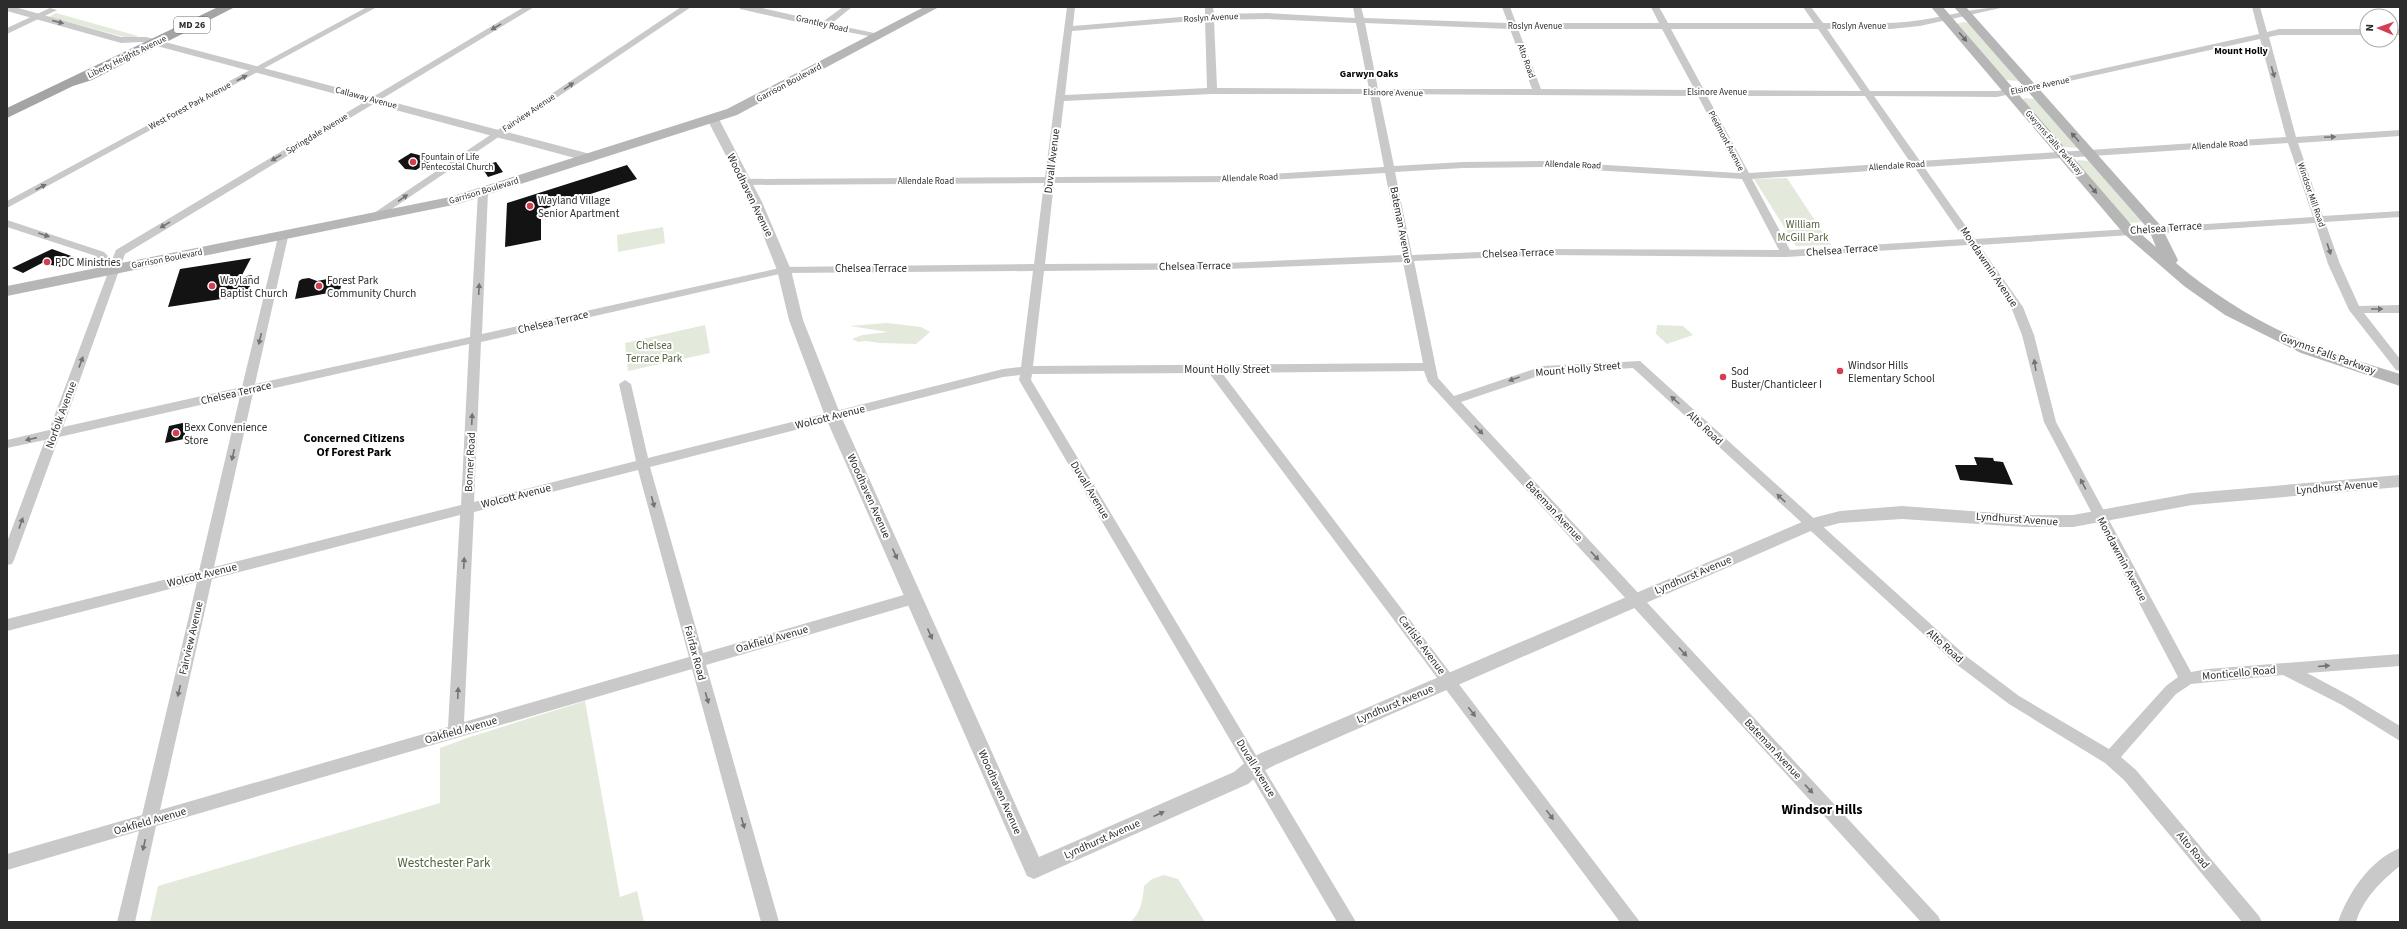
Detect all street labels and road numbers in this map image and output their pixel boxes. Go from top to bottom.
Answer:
street label: Roslyn Avenue [1183,10,1239,26]
street label: Grantley Road [795,12,849,36]
road number: MD 26 [174,17,210,33]
street label: Roslyn Avenue [1508,20,1563,33]
street label: Roslyn Avenue [1832,20,1887,33]
street label: Liberty Heights Avenue [85,32,169,82]
street label: Alto Road [1514,42,1538,80]
street label: Garrison Boulevard [754,60,824,106]
street label: Elsinore Avenue [2009,73,2071,99]
street label: West Forest Park Avenue [147,79,234,133]
street label: Callaway Avenue [334,84,399,113]
street label: Elsinore Avenue [1363,86,1424,100]
street label: Elsinore Avenue [1687,86,1747,99]
street label: Fairview Avenue [500,90,558,135]
street label: Gwynns Falls Parkway [2022,108,2086,179]
street label: Piedmont Avenue [1705,109,1748,174]
street label: Springdale Avenue [284,110,351,158]
street label: Duvall Avenue [1041,127,1063,194]
street label: Allendale Road [2191,137,2249,153]
street label: Woodhaven Avenue [723,151,777,240]
street label: Allendale Road [1545,158,1601,172]
street label: Allendale Road [1868,158,1926,174]
street label: Windsor Mill Road [2294,161,2328,229]
street label: Allendale Road [1222,171,1278,185]
street label: Garrison Boulevard [447,174,521,208]
street label: Allendale Road [898,175,954,188]
street label: Bateman Avenue [1386,185,1416,265]
street label: Chelsea Terrace [2130,218,2203,238]
street label: Mondawmin Avenue [1957,224,2022,310]
street label: Chelsea Terrace [1806,240,1879,260]
street label: Chelsea Terrace [1482,244,1555,262]
street label: Garrison Boulevard [130,246,204,272]
street label: Chelsea Terrace [1159,258,1232,274]
street label: Chelsea Terrace [835,261,908,276]
street label: Chelsea Terrace [516,306,590,337]
street label: Gwynns Falls Parkway [2278,330,2378,378]
street label: Mount Holly Street [1535,358,1622,380]
street label: Mount Holly Street [1184,362,1270,377]
street label: Chelsea Terrace [199,377,273,408]
street label: Norfolk Avenue [42,379,80,451]
street label: Wolcott Avenue [794,401,867,433]
street label: Alto Road [1684,407,1726,449]
street label: Bonner Road [461,432,479,492]
street label: Woodhaven Avenue [844,451,895,541]
street label: Duvall Avenue [1067,458,1113,522]
street label: Lyndhurst Avenue [2295,476,2379,498]
street label: Bateman Avenue [1522,477,1586,545]
street label: Wolcott Avenue [480,480,553,512]
street label: Lyndhurst Avenue [1975,509,2059,529]
street label: Mondawmin Avenue [2093,514,2151,604]
street label: Lyndhurst Avenue [1652,552,1734,598]
street label: Wolcott Avenue [166,559,239,591]
street label: Fairview Avenue [175,599,207,676]
street label: Carlisle Avenue [1395,612,1449,678]
street label: Oakfield Avenue [734,621,810,657]
street label: Fairfax Road [680,624,710,682]
street label: Alto Road [1924,626,1966,666]
street label: Monticello Road [2201,662,2277,684]
street label: Lyndhurst Avenue [1354,681,1436,727]
street label: Oakfield Avenue [423,712,499,748]
street label: Bateman Avenue [1741,715,1805,783]
street label: Duvall Avenue [1233,736,1279,800]
street label: Woodhaven Avenue [975,747,1026,837]
street label: Oakfield Avenue [112,803,188,839]
street label: Lyndhurst Avenue [1061,815,1143,863]
street label: Alto Road [2173,828,2213,872]

